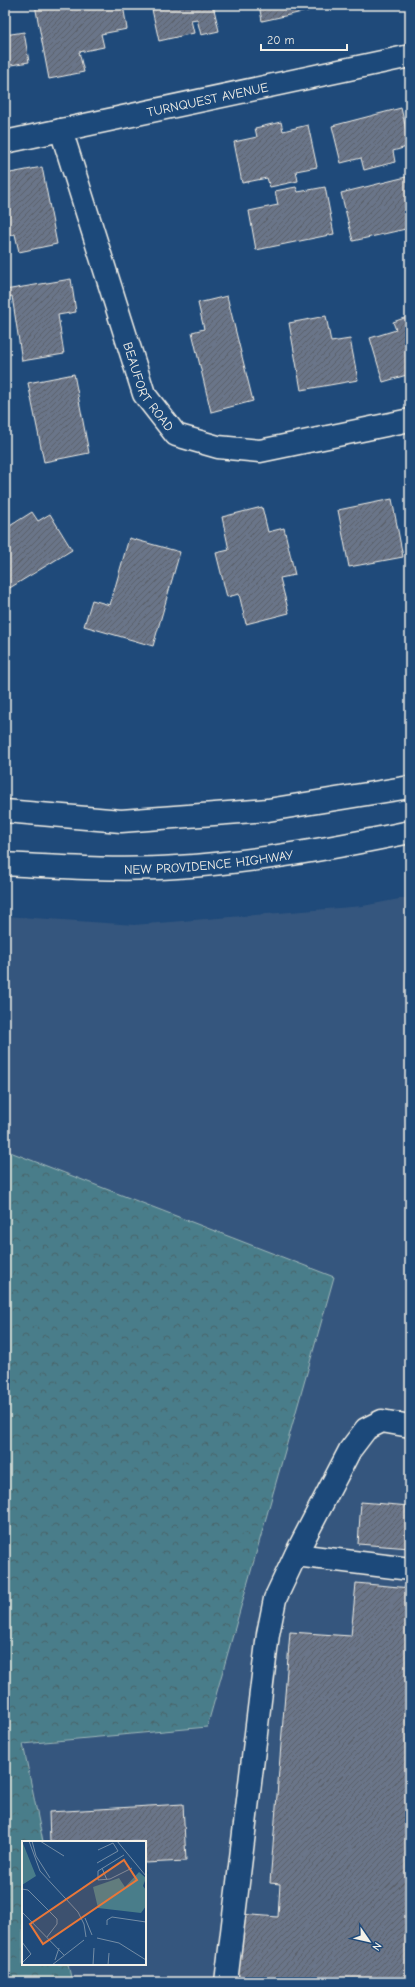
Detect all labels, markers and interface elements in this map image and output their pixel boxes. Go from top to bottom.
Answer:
scale bar [261,26,347,52]
text: 20 m [267,33,295,47]
street label: TURNQUEST AVENUE [146,79,270,120]
street label: BEAUFORT ROAD [120,340,177,434]
street label: NEW PROVIDENCE HIGHWAY [124,847,295,877]
inset map [22,1841,146,1965]
north arrow [349,1921,389,1961]
text: N [369,1940,384,1953]

